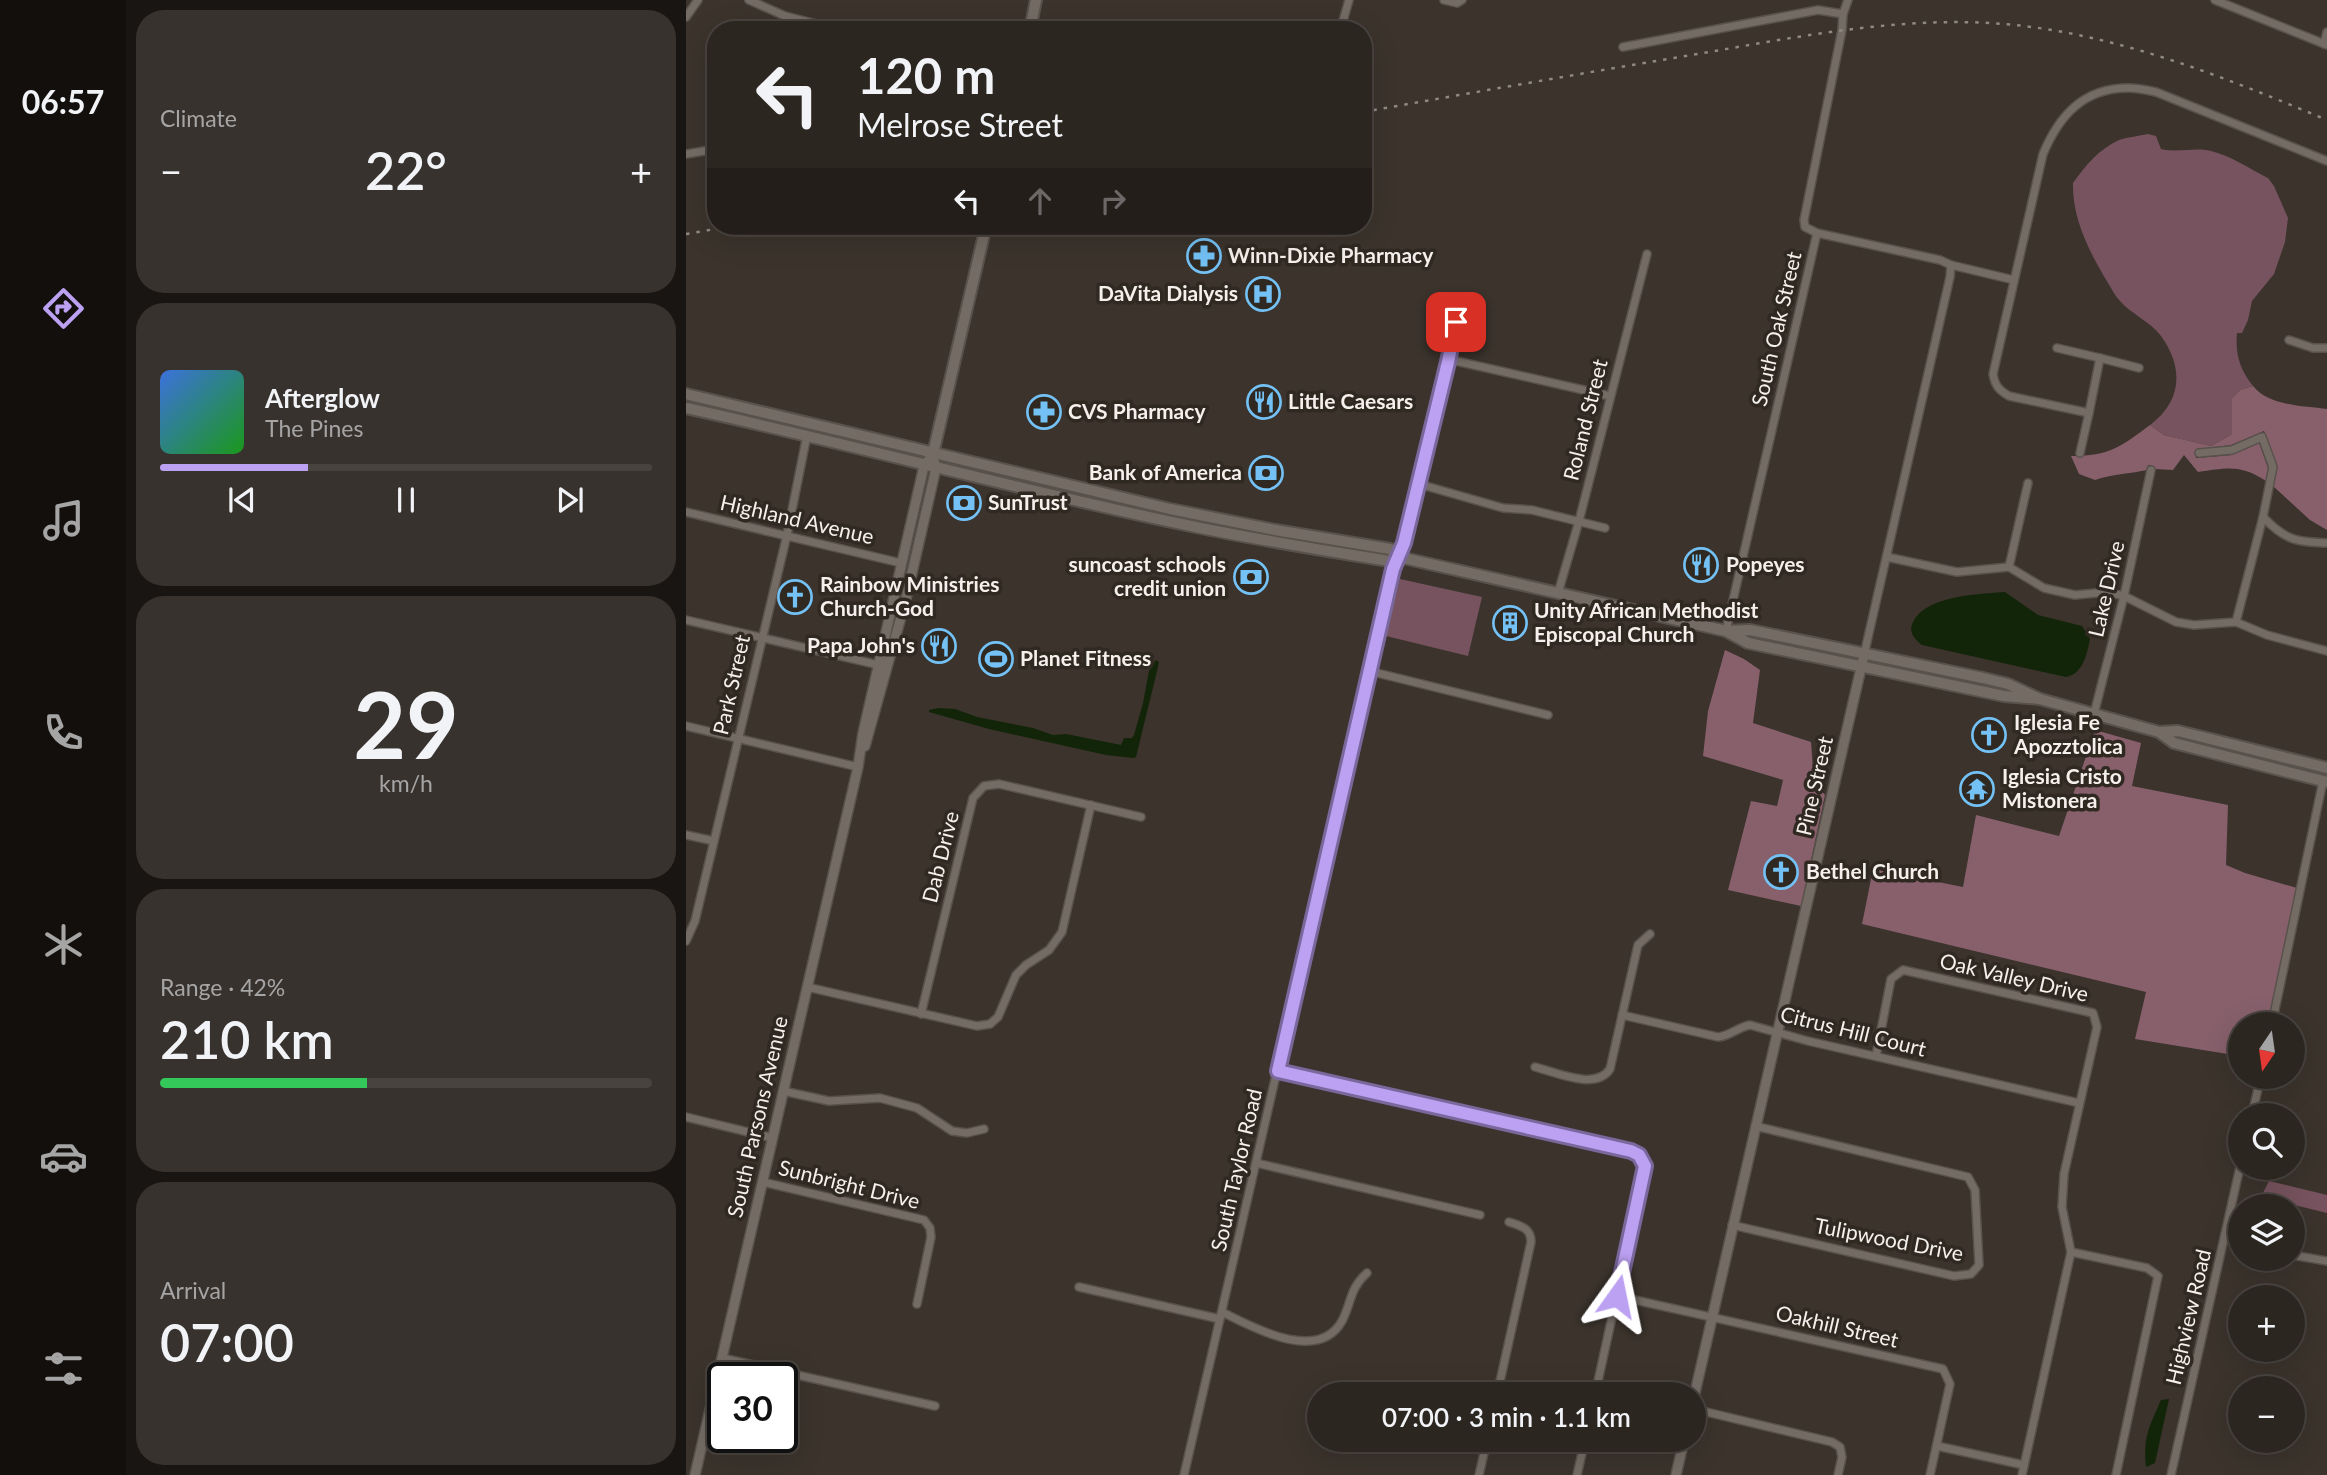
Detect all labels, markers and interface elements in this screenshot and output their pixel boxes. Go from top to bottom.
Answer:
text: 120 m [857,46,995,104]
icon: left [742,49,833,140]
text: 06:57 [22,82,104,121]
text: Climate [160,104,237,132]
text: Melrose Street [857,105,1063,144]
text: 22° [365,139,447,201]
text: − [160,148,182,194]
text: + [630,148,652,194]
icon: left [948,182,986,220]
icon: ahead [1021,182,1059,220]
icon: right [1094,182,1132,220]
pharmacy icon: Winn-Dixie Pharmacy [1185,237,1223,275]
place label: Winn-Dixie Pharmacy [1228,242,1434,267]
street label: South Oak Street [1746,248,1806,408]
hospital icon: DaVita Dialysis [1244,275,1282,313]
place label: DaVita Dialysis [1098,280,1238,305]
icon: directions [39,284,88,333]
pin [1426,292,1486,352]
icon: arrive [1437,303,1475,341]
street label: Roland Street [1557,356,1612,483]
text: Afterglow [265,382,380,414]
restaurant icon: Little Caesars [1245,383,1283,421]
place label: Little Caesars [1288,388,1413,413]
pharmacy icon: CVS Pharmacy [1025,393,1063,431]
place label: CVS Pharmacy [1068,398,1206,423]
text: The Pines [265,414,363,442]
bank icon: Bank of America [1247,454,1285,492]
place label: Bank of America [1089,459,1242,484]
icon: previous [223,481,261,519]
icon: pause [387,481,425,519]
icon: next [551,481,589,519]
bank icon: SunTrust [945,484,983,522]
street label: Highland Avenue [718,489,876,548]
place label: SunTrust [988,489,1068,514]
icon: music [39,496,88,545]
street label: Lake Drive [2082,538,2129,639]
restaurant icon: Popeyes [1682,546,1720,584]
place label: suncoast schools credit union [1069,551,1226,600]
place label: Popeyes [1726,551,1805,576]
bank icon: suncoast schools credit union [1232,558,1270,596]
place label: Rainbow Ministries Church-God [820,571,999,620]
church icon: Rainbow Ministries Church-God [776,578,814,616]
place label: Unity African Methodist Episcopal Church [1534,597,1759,646]
building icon: Unity African Methodist Episcopal Church [1491,604,1529,642]
restaurant icon: Papa John's [920,627,958,665]
street label: Park Street [707,632,754,737]
place label: Papa John's [807,632,915,657]
sports icon: Planet Fitness [977,640,1015,678]
place label: Planet Fitness [1020,645,1151,670]
text: 29 [353,669,459,778]
icon: phone [39,708,88,757]
place label: Iglesia Fe Apozztolica [2013,709,2123,758]
church icon: Iglesia Fe Apozztolica [1970,716,2008,754]
street label: Pine Street [1790,733,1837,838]
place label: Iglesia Cristo Mistonera [2002,763,2122,812]
text: km/h [379,769,433,797]
temple icon: Iglesia Cristo Mistonera [1958,770,1996,808]
street label: Dab Drive [916,808,963,905]
church icon: Bethel Church [1762,853,1800,891]
place label: Bethel Church [1806,858,1939,883]
icon: climate [39,920,88,969]
street label: Oak Valley Drive [1938,947,2091,1006]
text: Range · 42% [160,973,285,1001]
street label: Citrus Hill Court [1778,1000,1929,1061]
text: 210 km [160,1008,334,1070]
north arrow [2228,1012,2305,1088]
map controls [2228,1012,2305,1453]
street label: South Parsons Avenue [721,1014,792,1220]
street label: South Taylor Road [1205,1086,1266,1253]
button: search [2228,1103,2305,1180]
icon: car [39,1132,88,1181]
street label: Sunbright Drive [776,1154,922,1213]
button: layers [2228,1194,2305,1271]
street label: Tulipwood Drive [1813,1212,1966,1265]
street label: Highview Road [2160,1247,2215,1387]
position arrow [1580,1259,1654,1333]
text: Arrival [160,1276,226,1304]
button: + [2228,1285,2305,1362]
street label: Oakhill Street [1774,1299,1901,1352]
text: 07:00 [160,1311,294,1373]
icon: filters [39,1344,88,1393]
speed limit sign: 30 [707,1362,798,1453]
button: − [2228,1376,2305,1453]
text: 07:00 · 3 min · 1.1 km [1382,1401,1631,1433]

